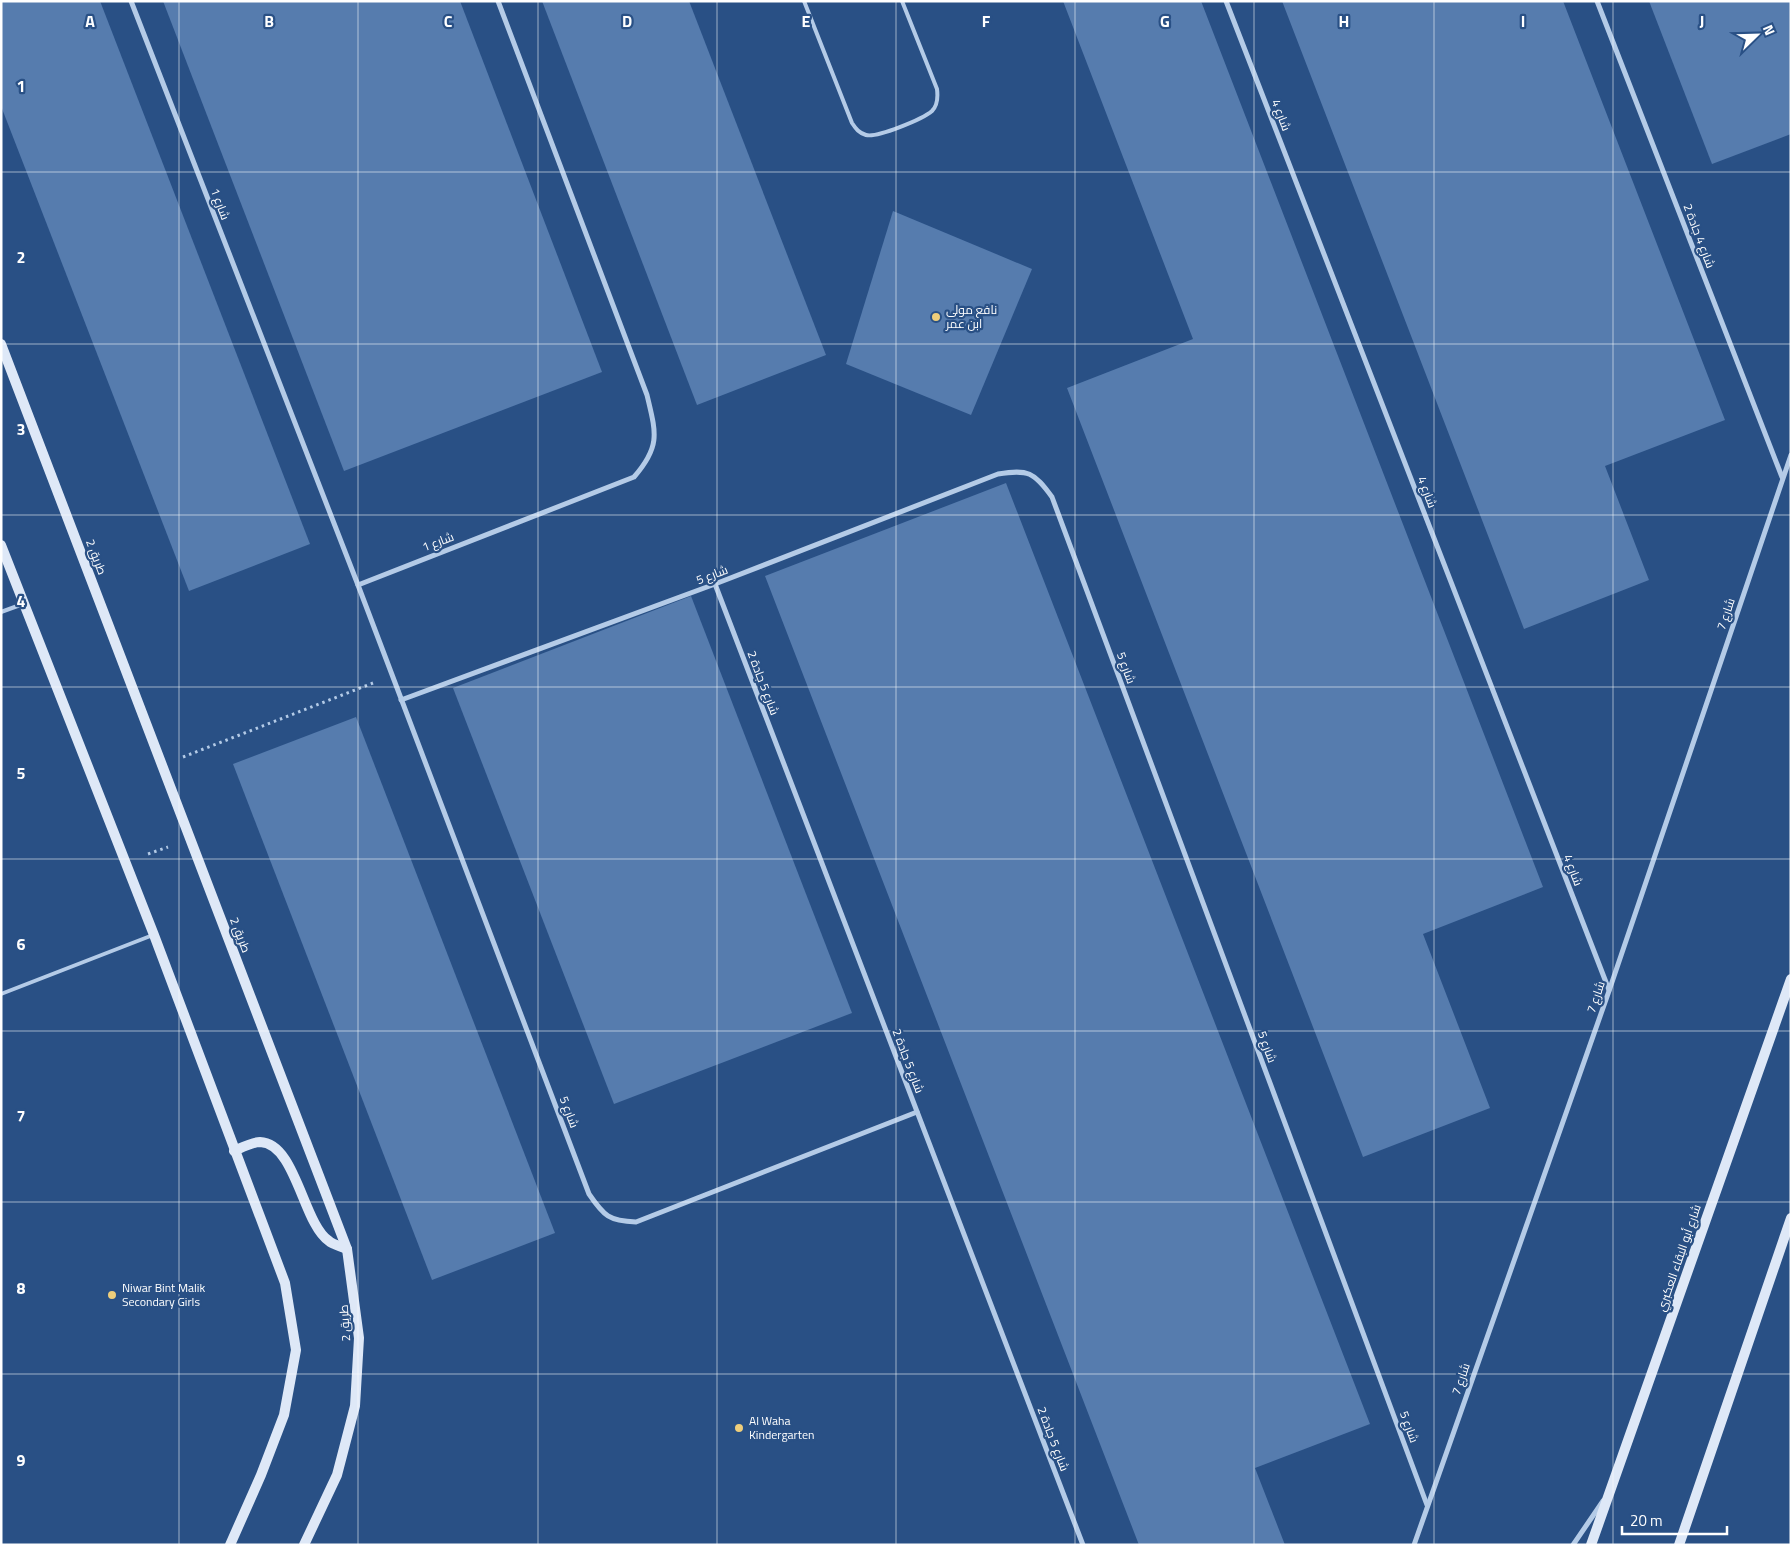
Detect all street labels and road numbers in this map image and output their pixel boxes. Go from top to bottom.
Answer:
street label: شارع 4 [1267,96,1296,134]
street label: شارع 1 [206,185,235,223]
street label: شارع 4 جادة 2 [1678,201,1720,271]
street label: شارع 4 [1413,473,1442,511]
street label: شارع 1 [419,527,457,556]
street label: طريق 2 [81,536,112,577]
street label: شارع 5 [693,560,731,589]
street label: شارع 7 [1711,595,1740,632]
street label: شارع 5 جادة 2 [742,648,784,718]
street label: شارع 5 [1112,649,1141,686]
street label: شارع 4 [1559,851,1588,889]
street label: طريق 2 [225,914,256,955]
street label: شارع 7 [1581,978,1610,1015]
street label: شارع 5 جادة 2 [887,1026,929,1096]
street label: شارع 5 [1253,1028,1282,1065]
street label: شارع 5 [555,1093,584,1131]
street label: شارع أبو البقاء العكبري [1651,1202,1707,1314]
street label: طريق 2 [334,1304,355,1342]
street label: شارع 7 [1446,1360,1475,1397]
street label: شارع 5 جادة 2 [1032,1404,1074,1474]
street label: شارع 5 [1395,1408,1424,1445]

